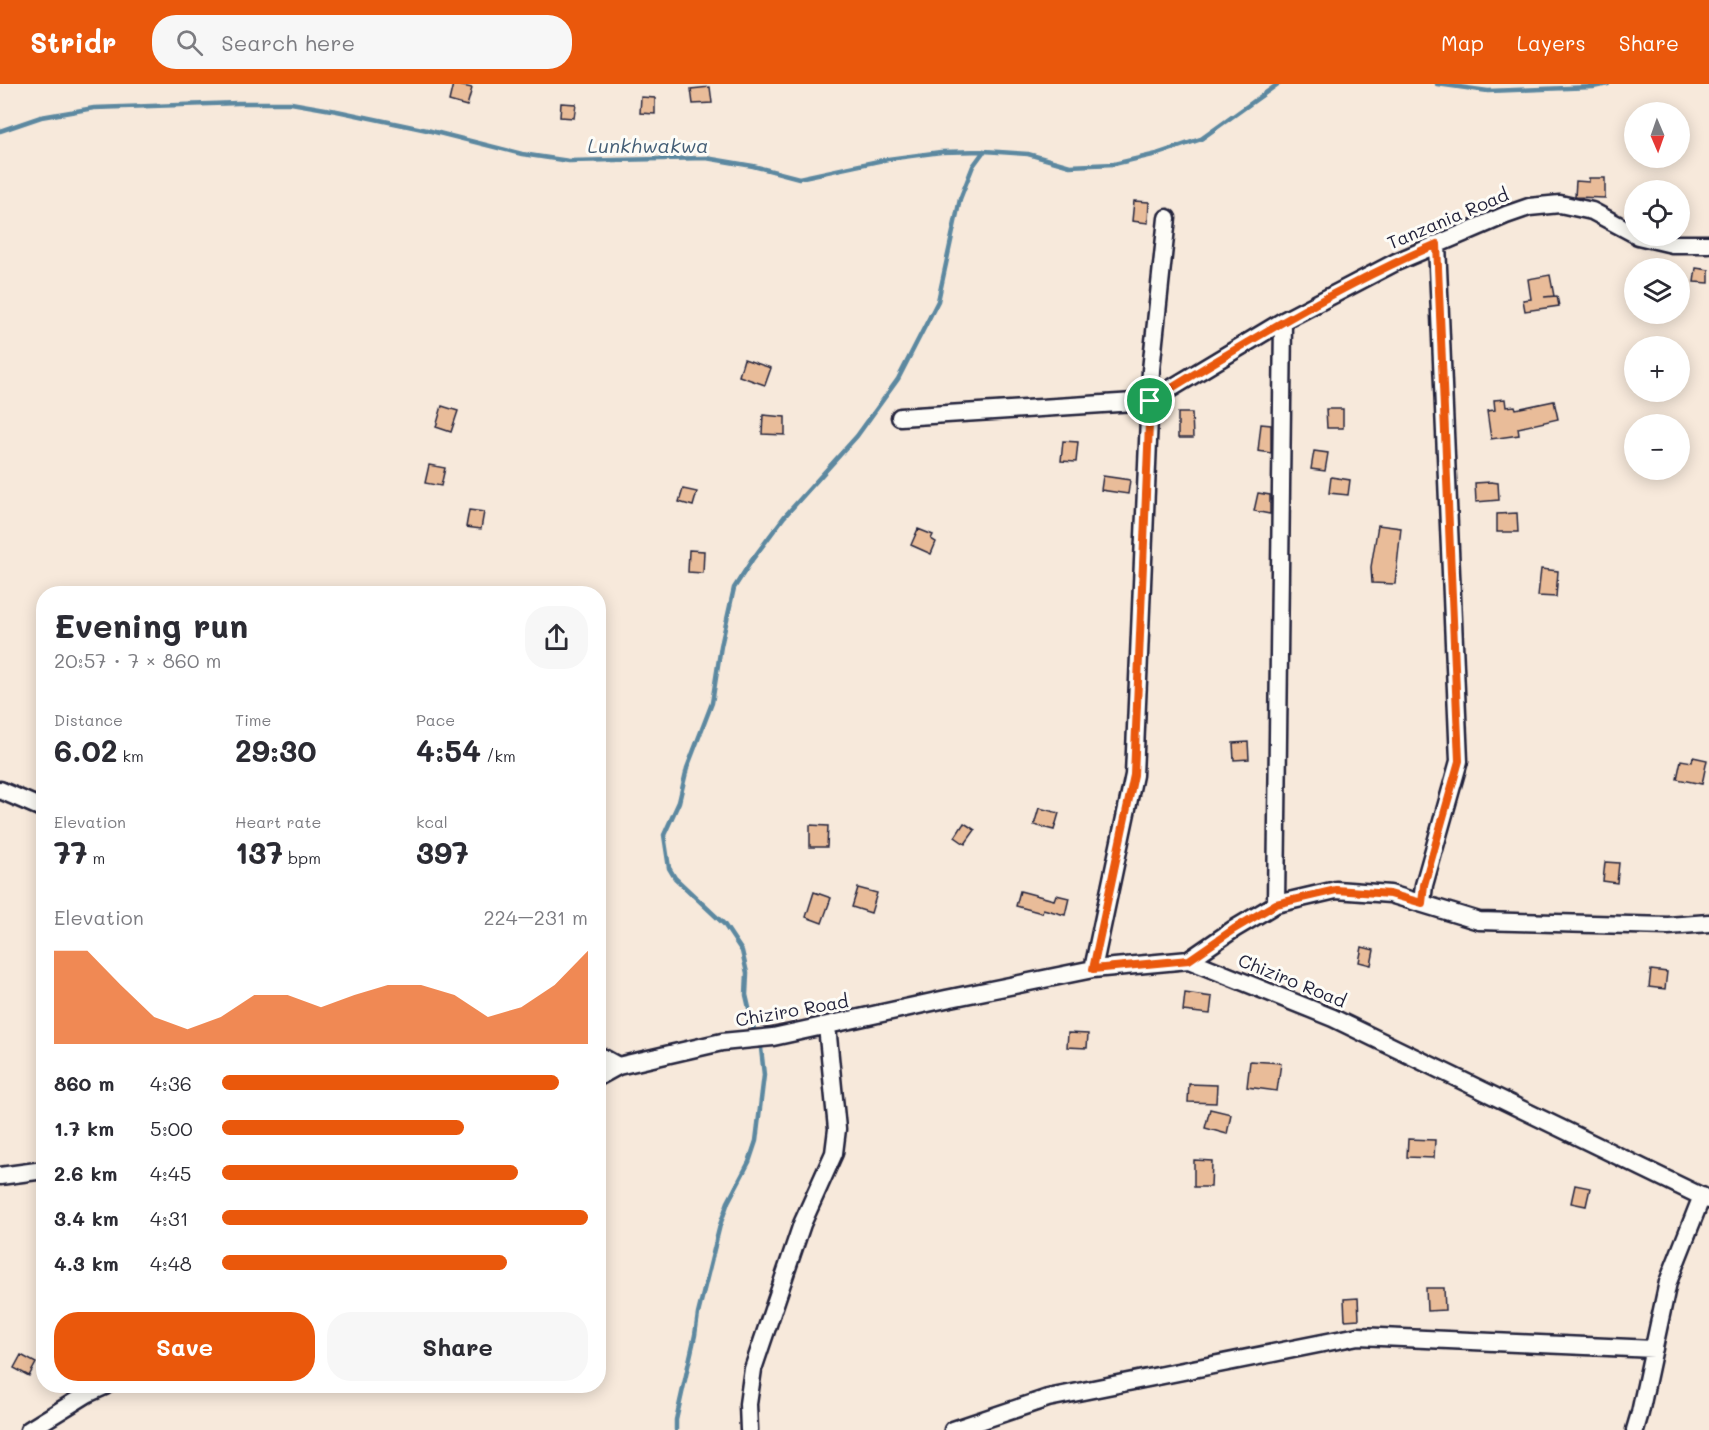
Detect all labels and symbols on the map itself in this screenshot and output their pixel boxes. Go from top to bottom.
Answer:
north arrow [1624,102,1690,168]
water label: Lunkhwakwa [587,132,709,158]
street label: Tanzania Road [1383,182,1512,254]
pin [1124,375,1175,426]
street label: Chiziro Road [1235,948,1350,1013]
street label: Chiziro Road [733,988,850,1032]

